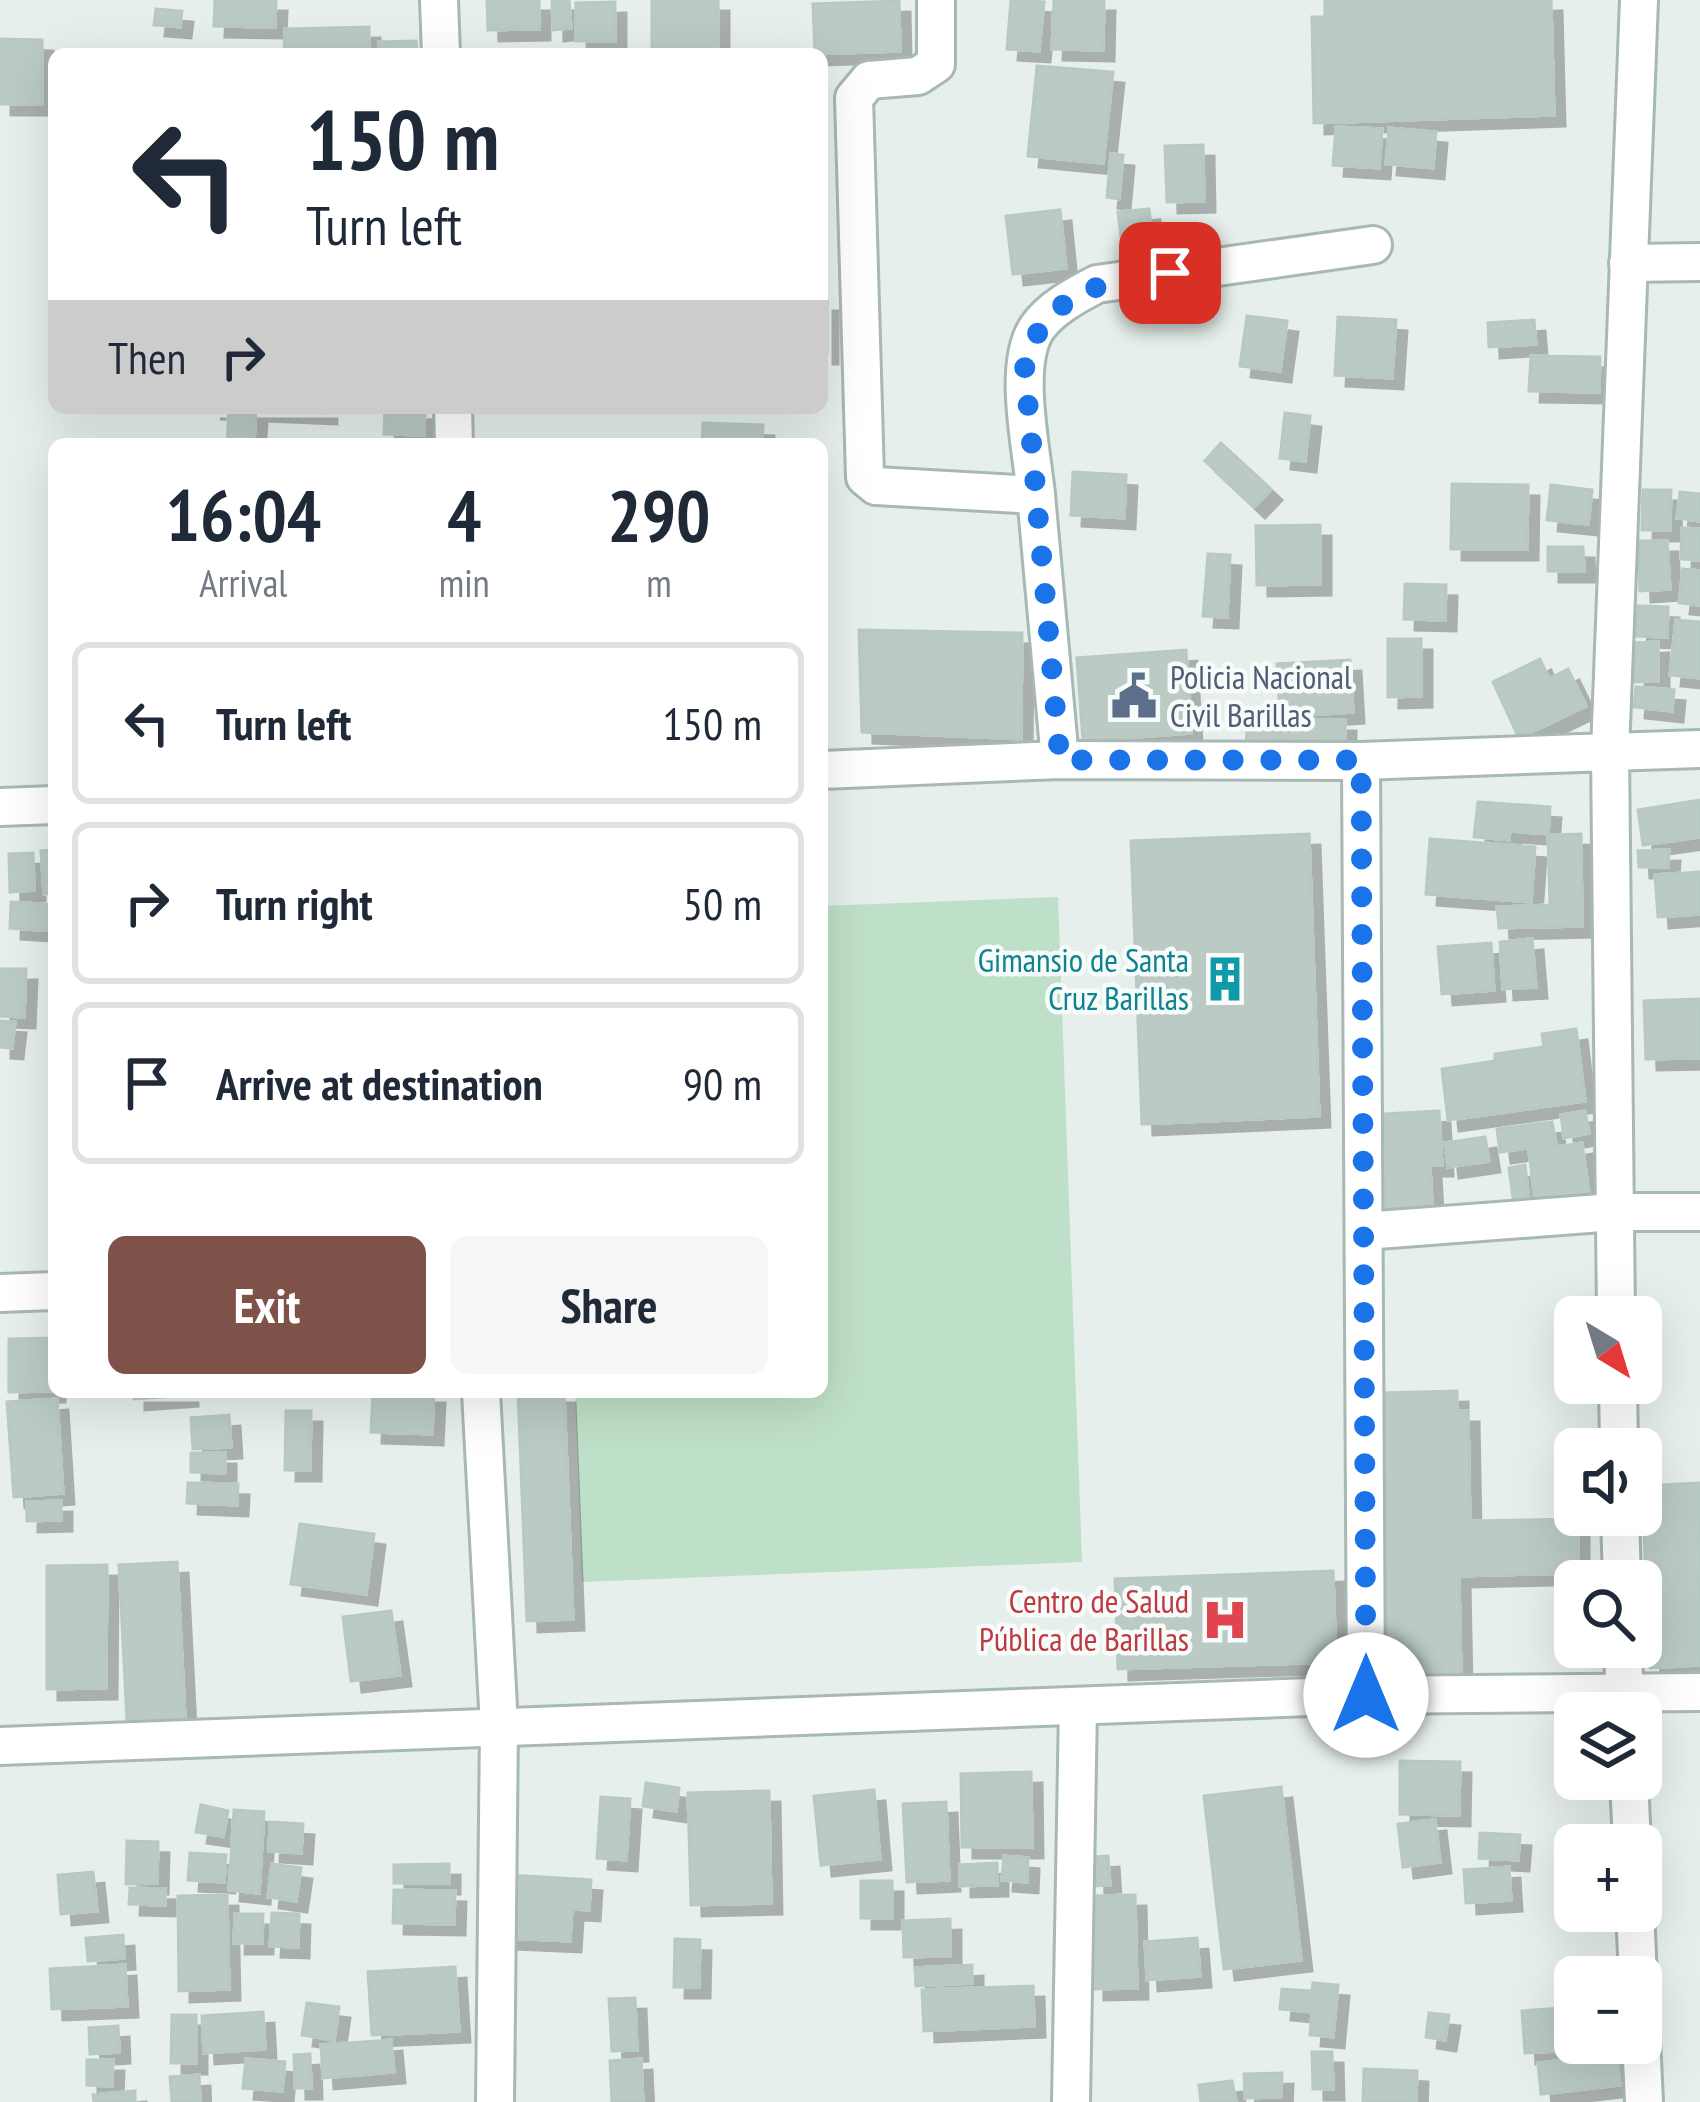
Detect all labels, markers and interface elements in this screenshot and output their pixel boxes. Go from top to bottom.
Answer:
text: 150 m [306,84,499,193]
icon: left [108,96,264,252]
text: Turn left [306,190,462,260]
pin [1119,222,1221,324]
icon: arrive [1137,240,1203,306]
icon: right [210,324,276,390]
text: Then [108,328,186,386]
text: 16:04 [166,468,321,561]
text: 4 [447,468,481,561]
text: 290 [607,468,710,561]
text: Arrival [199,557,287,608]
text: min [439,557,490,608]
text: m [646,557,672,608]
place label: Policia Nacional Civil Barillas [1170,655,1352,736]
public building icon: Policia Nacional Civil Barillas [1109,671,1159,721]
icon: left [114,690,180,756]
text: Turn left [216,694,351,752]
text: 150 m [662,694,762,752]
icon: right [114,870,180,936]
text: Turn right [216,874,373,932]
text: 50 m [683,874,762,932]
place label: Gimansio de Santa Cruz Barillas [978,938,1189,1019]
building icon: Gimansio de Santa Cruz Barillas [1200,954,1250,1004]
icon: arrive [114,1050,180,1116]
text: Arrive at destination [216,1054,543,1112]
text: 90 m [683,1054,762,1112]
button: Exit [108,1236,426,1374]
button: Share [450,1236,768,1374]
north arrow [1554,1296,1662,1404]
map controls [1554,1296,1662,2064]
button: sound [1554,1428,1662,1536]
button: search [1554,1560,1662,1668]
place label: Centro de Salud Pública de Barillas [979,1579,1189,1660]
hospital icon: Centro de Salud Pública de Barillas [1200,1595,1250,1645]
position arrow [1303,1632,1429,1758]
button: layers [1554,1692,1662,1800]
button: + [1554,1824,1662,1932]
button: − [1554,1956,1662,2064]

